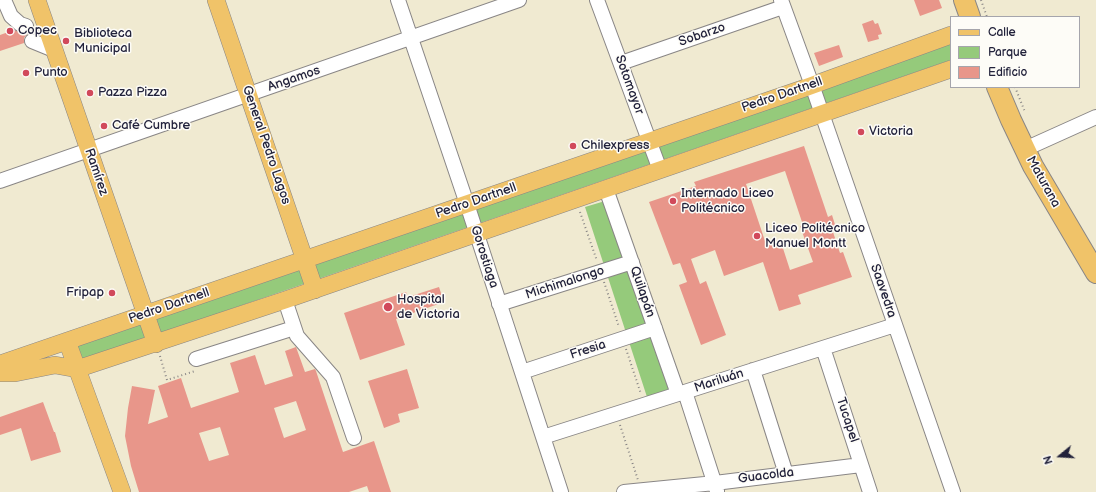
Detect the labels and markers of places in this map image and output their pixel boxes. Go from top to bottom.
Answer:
place label: Copec [18,23,57,39]
marker: Copec [5,26,15,36]
place label: Biblioteca Municipal [74,26,132,57]
marker: Biblioteca Municipal [61,36,71,46]
place label: Punto [34,65,68,81]
marker: Punto [21,68,31,78]
place label: Pazza Pizza [98,85,167,101]
marker: Pazza Pizza [85,88,95,98]
place label: Café Cumbre [112,118,190,134]
marker: Café Cumbre [99,121,109,131]
place label: Victoria [869,124,913,140]
marker: Victoria [856,127,866,137]
place label: Chilexpress [581,138,649,154]
marker: Chilexpress [568,141,578,151]
place label: Internado Liceo Politécnico [681,186,774,217]
marker: Internado Liceo Politécnico [668,196,678,206]
place label: Liceo Politécnico Manuel Montt [765,221,865,252]
marker: Liceo Politécnico Manuel Montt [752,231,762,241]
place label: Fripap [66,285,104,301]
marker: Fripap [107,288,117,298]
place label: Hospital de Victoria [397,292,460,323]
marker: Hospital de Victoria [382,301,394,313]

